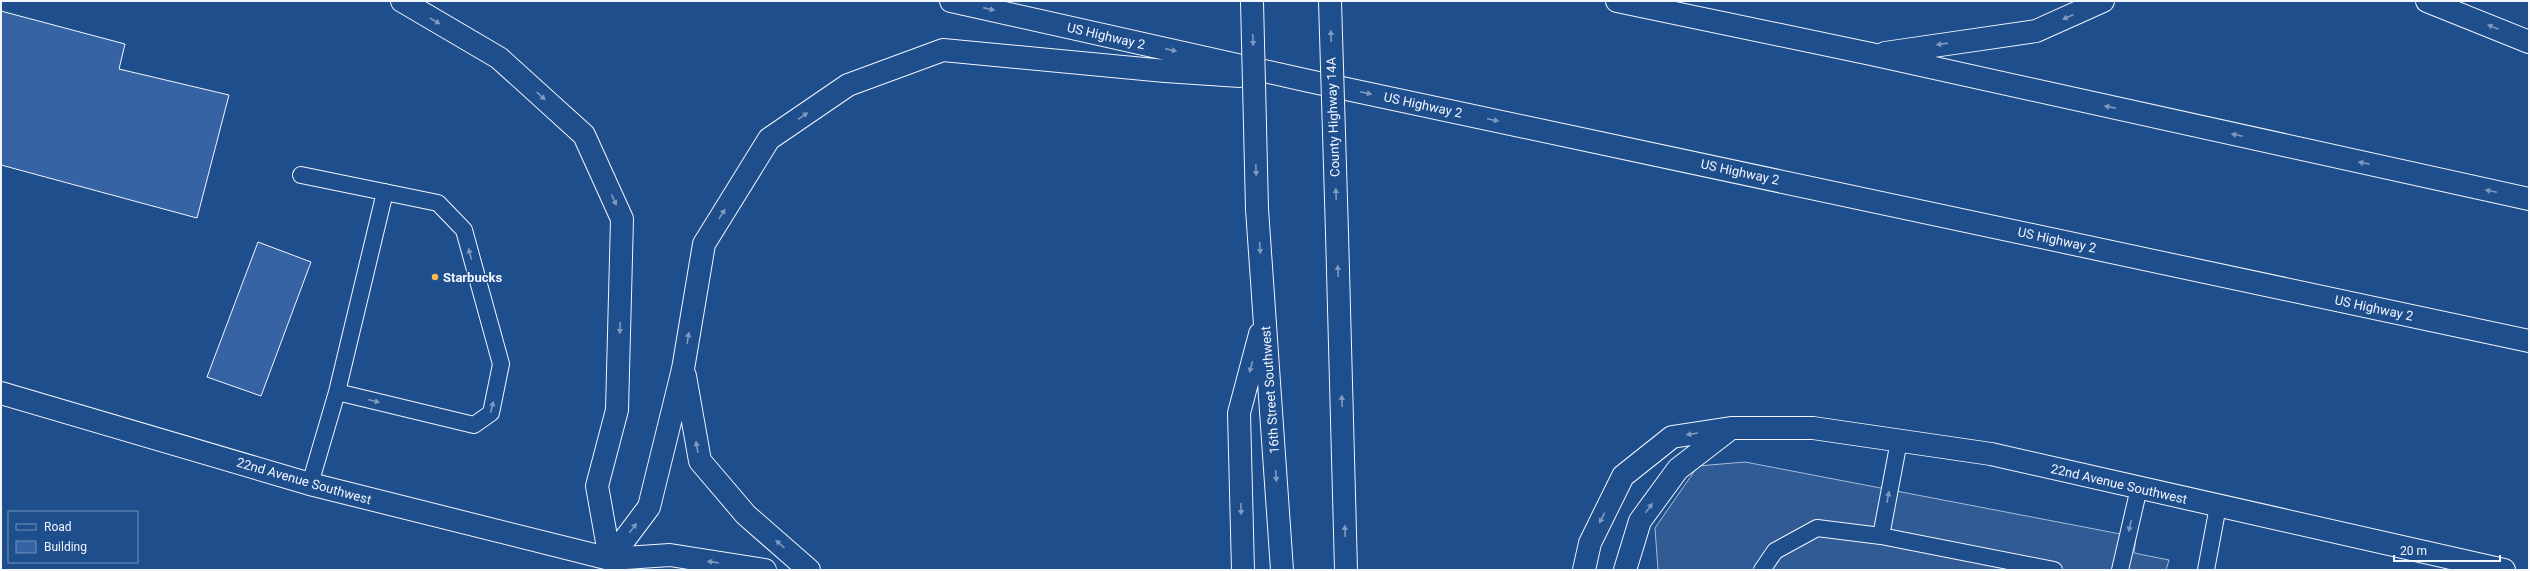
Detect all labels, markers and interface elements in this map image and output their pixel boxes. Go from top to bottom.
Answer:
one-way arrow [983,7,996,13]
one-way arrow [2062,14,2073,20]
one-way arrow [429,17,441,24]
street label: US Highway 2 [1065,20,1147,52]
one-way arrow [2486,24,2498,30]
one-way arrow [1328,29,1334,42]
one-way arrow [1250,34,1256,47]
one-way arrow [1936,41,1948,47]
one-way arrow [1165,47,1177,53]
street label: County Highway 14A [1323,56,1343,177]
street label: US Highway 2 [1382,89,1464,121]
one-way arrow [1360,90,1372,96]
one-way arrow [536,91,546,100]
one-way arrow [2104,104,2116,110]
one-way arrow [798,112,808,120]
one-way arrow [1487,117,1500,123]
one-way arrow [2231,131,2243,137]
street label: US Highway 2 [1699,156,1781,188]
one-way arrow [2358,159,2370,165]
one-way arrow [1253,164,1260,176]
one-way arrow [1333,187,1339,200]
one-way arrow [2485,187,2497,193]
one-way arrow [611,195,617,207]
one-way arrow [719,208,726,220]
street label: US Highway 2 [2016,224,2098,256]
one-way arrow [1257,242,1264,254]
one-way arrow [467,247,473,260]
one-way arrow [1335,265,1342,277]
place label: Starbucks [443,270,502,285]
marker: Starbucks [430,272,440,282]
street label: US Highway 2 [2333,292,2415,324]
one-way arrow [617,322,623,335]
street label: 16th Street Southwest [1258,326,1282,454]
one-way arrow [686,332,692,344]
one-way arrow [1248,361,1254,373]
one-way arrow [1339,394,1345,407]
one-way arrow [369,398,381,404]
one-way arrow [490,400,496,413]
one-way arrow [1686,431,1698,437]
one-way arrow [694,441,700,453]
street label: 22nd Avenue Southwest [235,455,373,507]
street label: 22nd Avenue Southwest [2049,461,2189,507]
one-way arrow [1272,469,1279,482]
one-way arrow [1886,491,1892,503]
one-way arrow [1238,503,1245,515]
one-way arrow [1645,503,1653,514]
legend [8,511,138,563]
one-way arrow [1599,512,1605,524]
text: Road [44,520,72,534]
one-way arrow [2126,520,2132,532]
one-way arrow [629,523,637,533]
one-way arrow [1342,525,1349,537]
scale bar [2394,537,2500,563]
text: Building [44,540,87,554]
one-way arrow [774,540,785,549]
text: 20 m [2400,544,2427,558]
one-way arrow [707,558,719,564]

